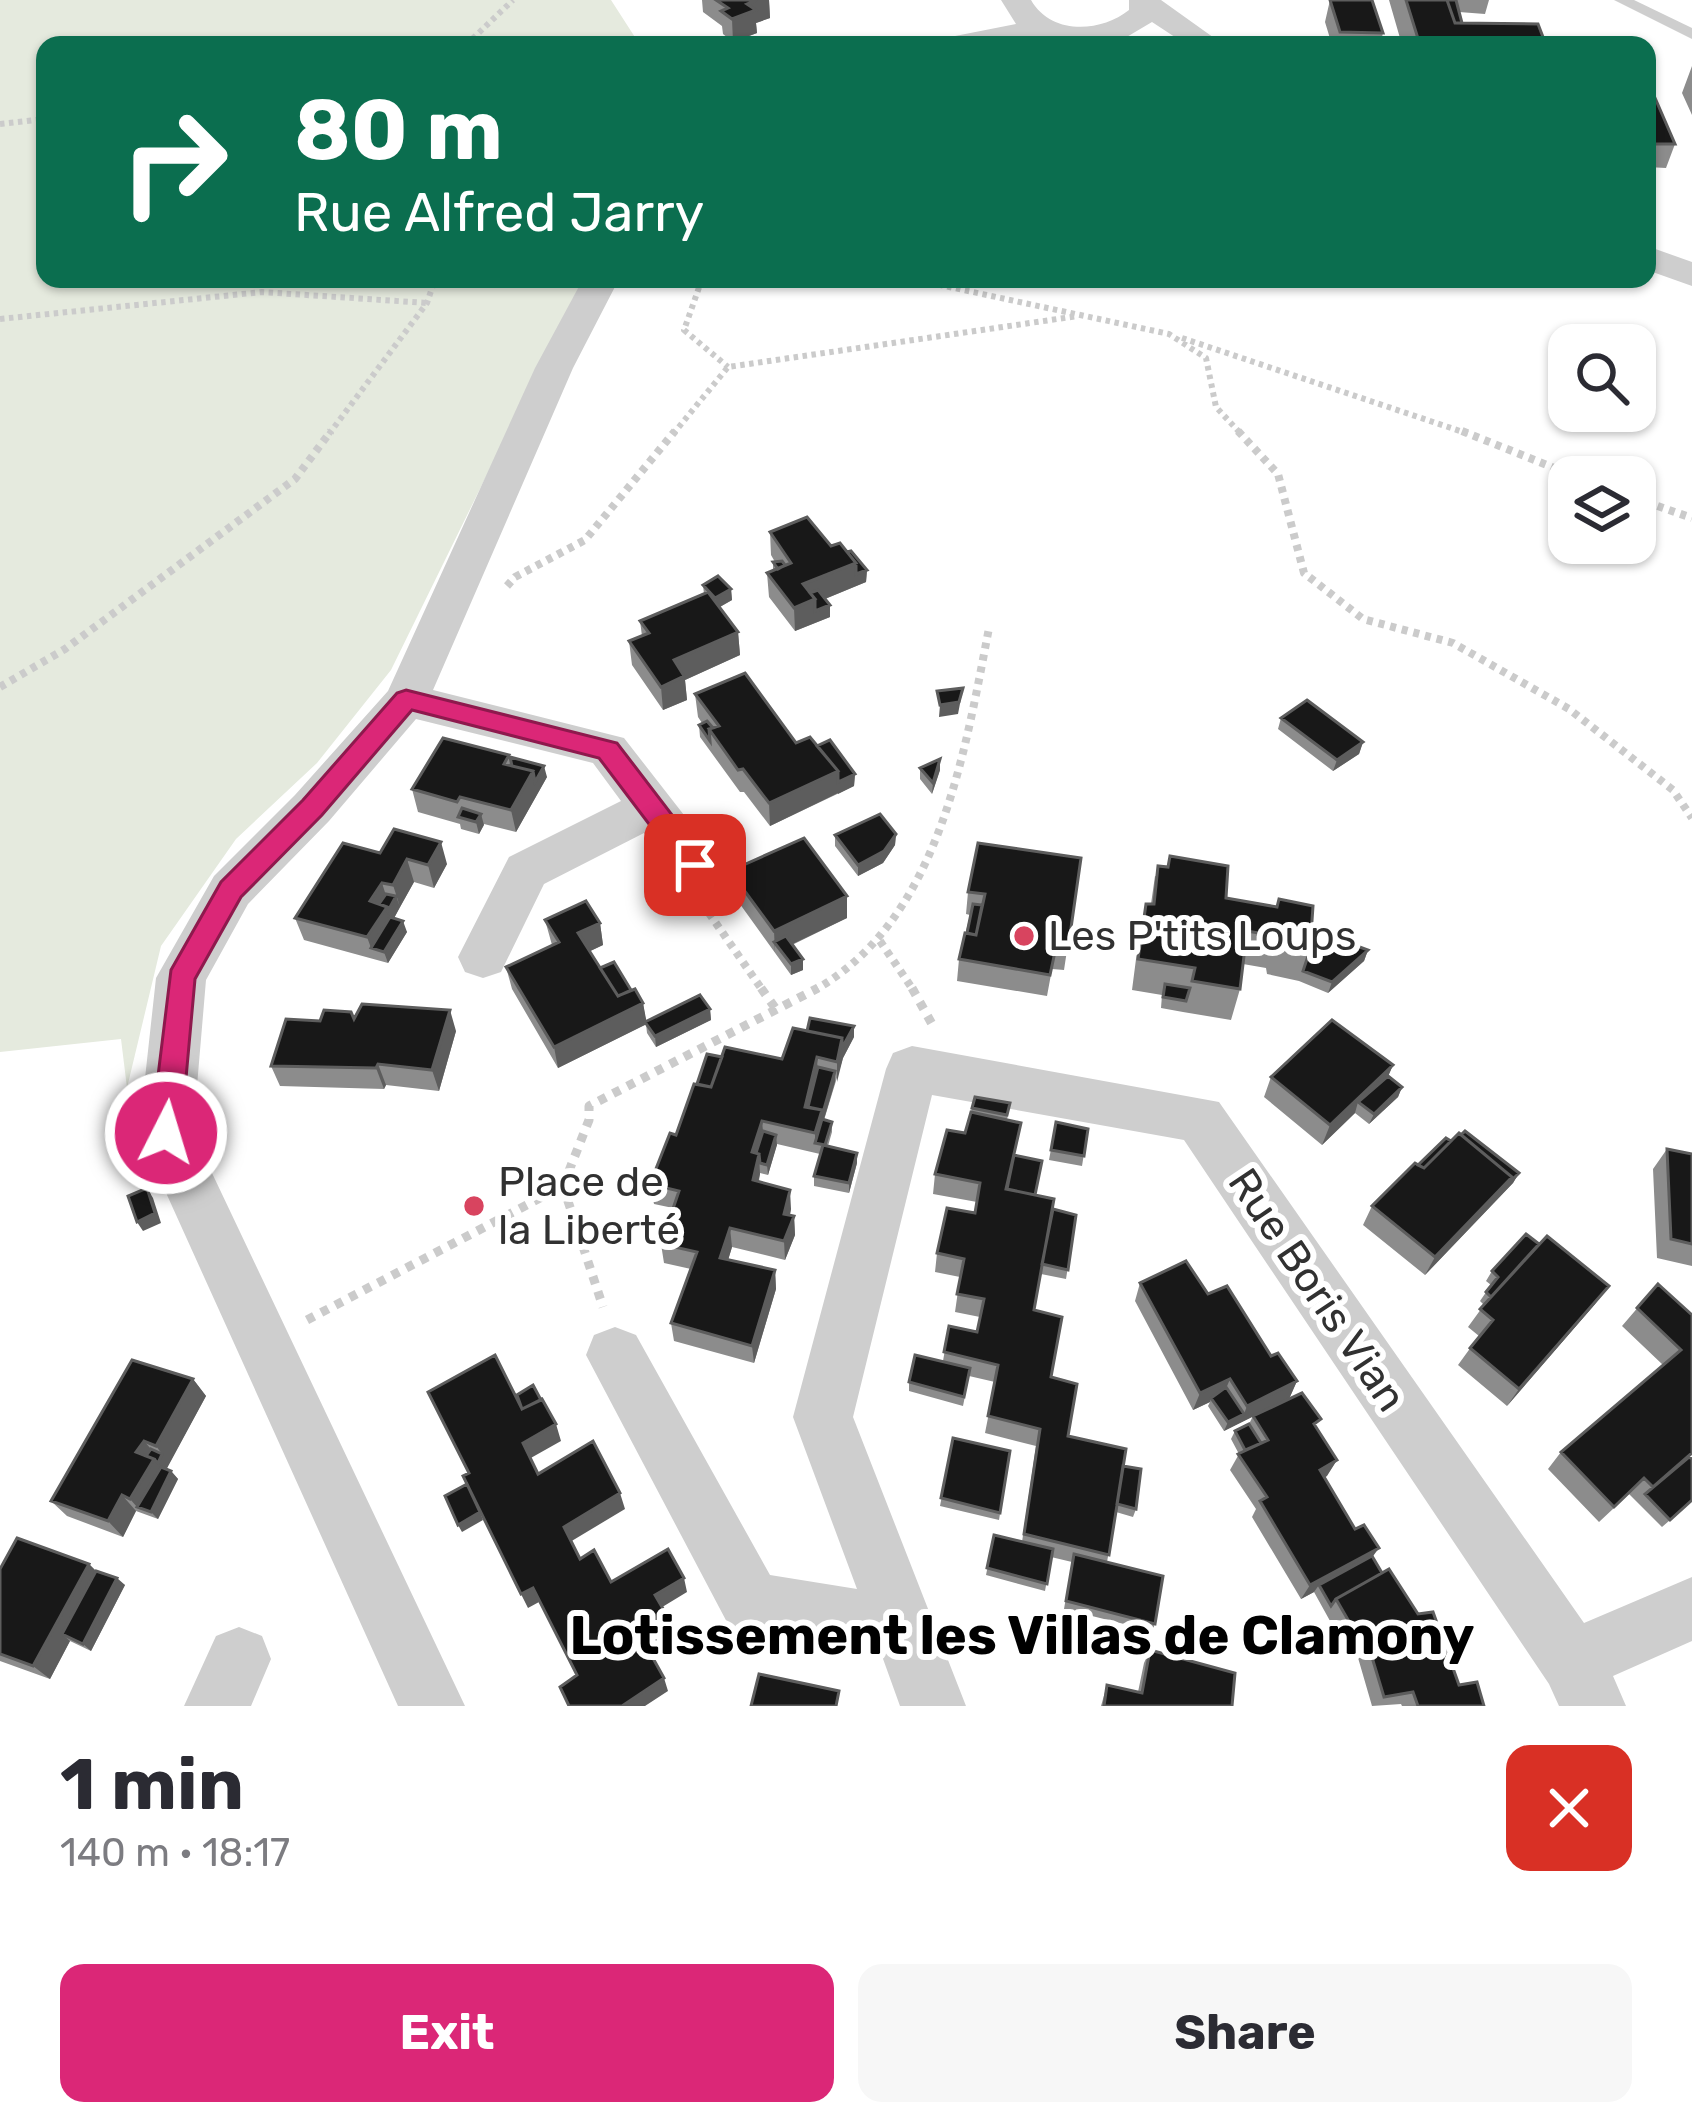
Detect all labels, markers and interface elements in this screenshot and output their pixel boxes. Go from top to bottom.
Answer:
text: 80 m [294,80,503,180]
icon: right [96,84,252,240]
text: Rue Alfred Jarry [294,181,704,245]
map controls [1548,324,1656,564]
button: search [1548,324,1656,432]
button: layers [1548,456,1656,564]
pin [644,814,746,916]
icon: arrive [662,832,728,898]
place label: Les P'tits Loups [1048,911,1356,961]
marker: Les P'tits Loups [1011,923,1037,949]
position arrow [103,1070,229,1196]
place label: Place de la Liberté [498,1157,680,1255]
street label: Rue Boris Vian [1218,1159,1416,1421]
marker: Place de la Liberté [461,1193,487,1219]
district label: Lotissement les Villas de Clamony [569,1604,1475,1668]
text: 1 min [60,1742,244,1827]
button: close [1506,1745,1632,1871]
text: 140 m · 18:17 [60,1830,290,1876]
button: Exit [60,1964,834,2102]
button: Share [858,1964,1632,2102]

